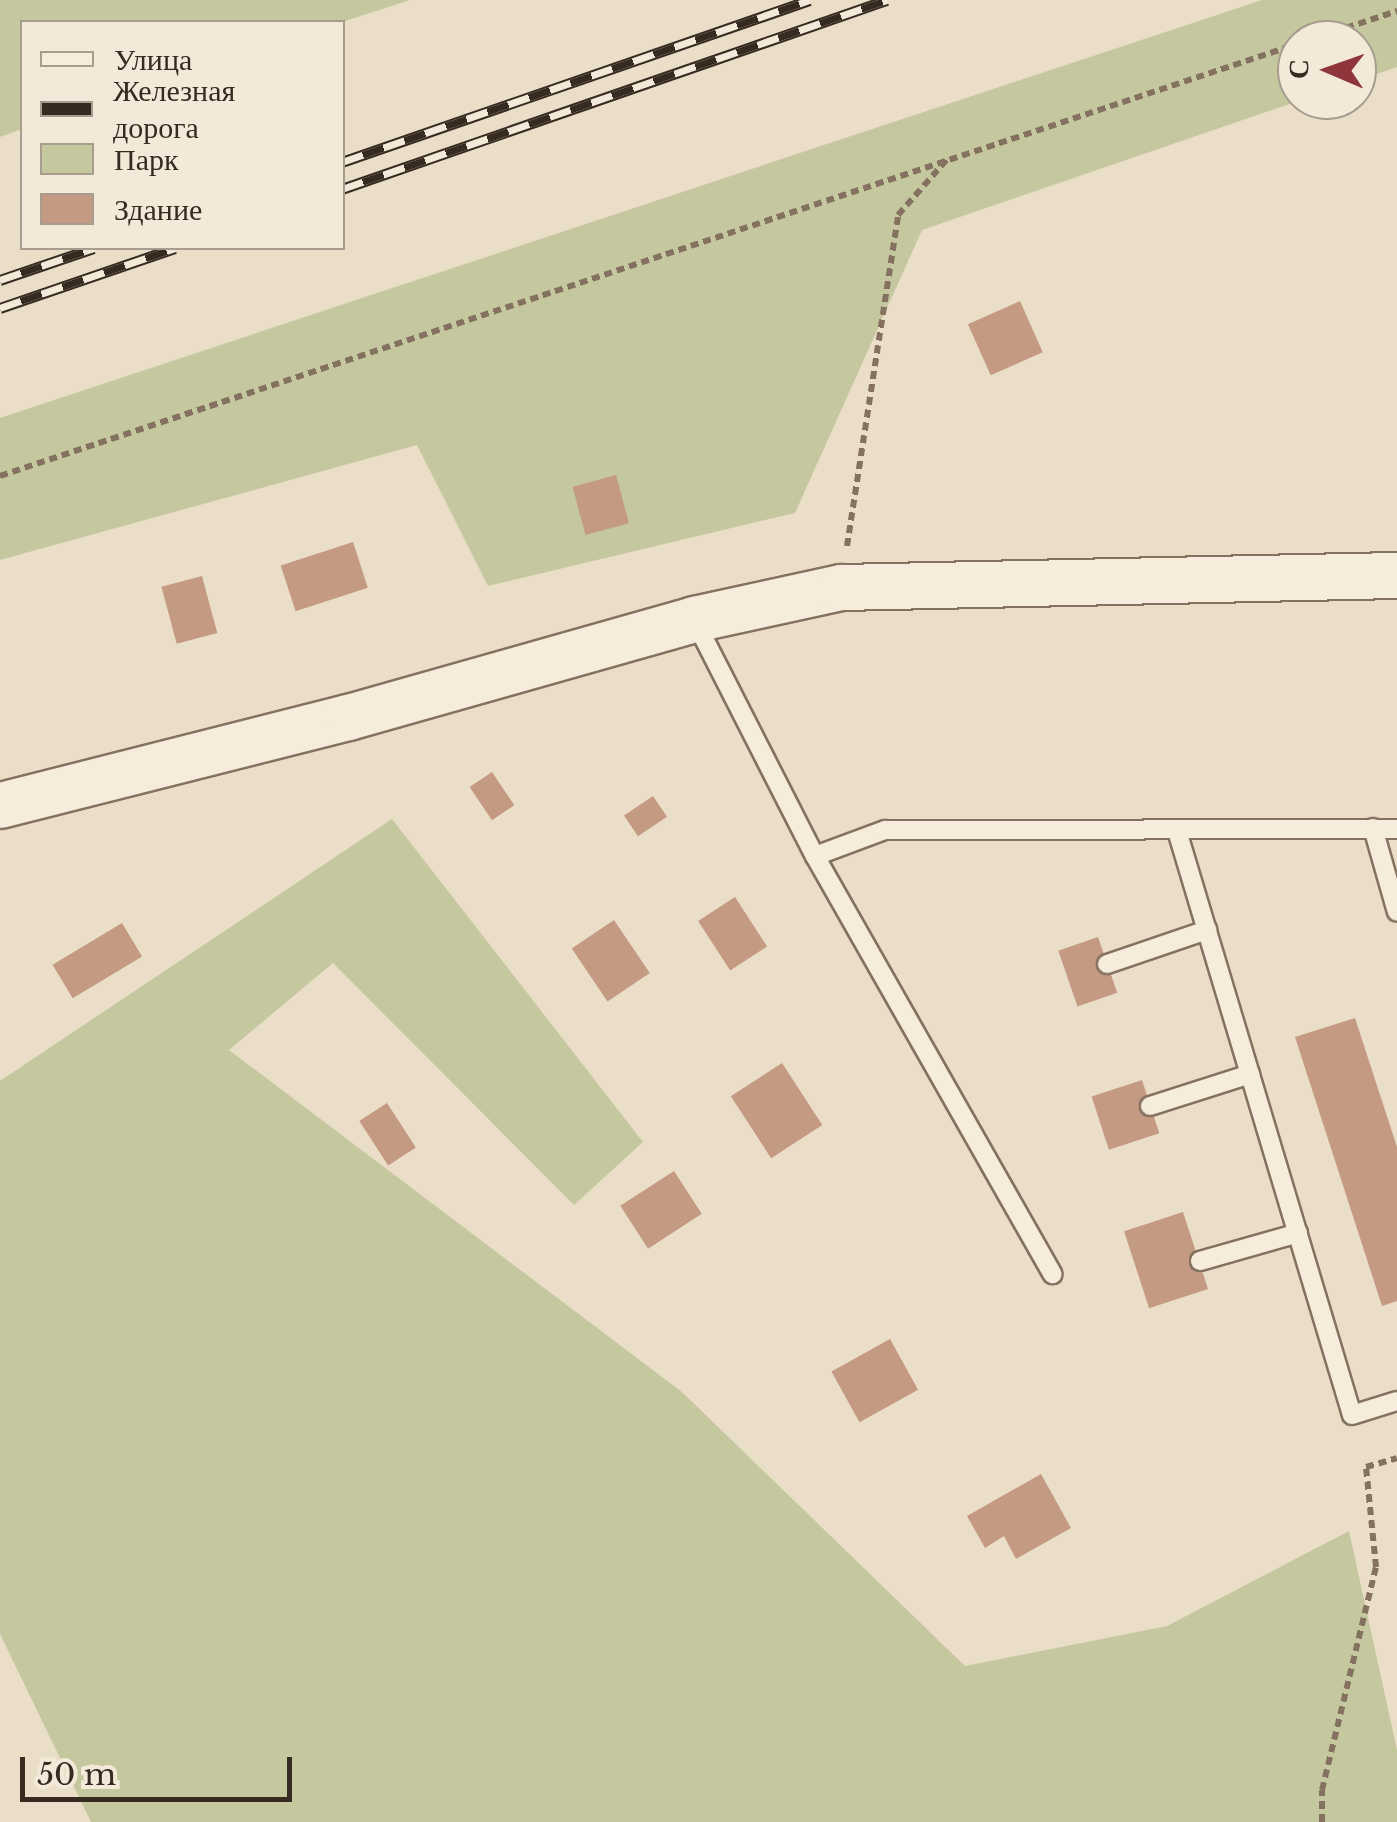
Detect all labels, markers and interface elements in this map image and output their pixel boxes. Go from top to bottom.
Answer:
legend [20,20,345,250]
north arrow [1277,20,1377,120]
text: Улица [114,41,192,78]
text: С [1281,58,1316,80]
text: Железная дорога [113,72,235,146]
text: Парк [114,141,179,178]
text: Здание [114,191,202,228]
scale bar [25,1737,298,1799]
text: 50 m [37,1756,116,1793]

